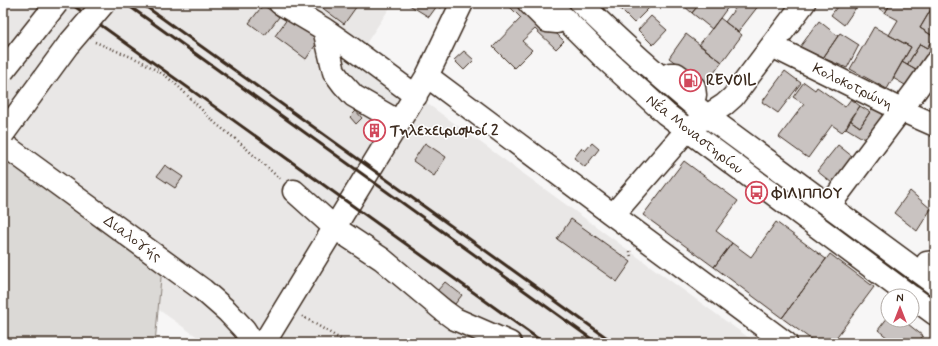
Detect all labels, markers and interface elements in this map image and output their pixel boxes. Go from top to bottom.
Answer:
street label: Κολοκοτρώνη [809,59,896,115]
fuel station icon: REVOIL [677,67,703,93]
place label: REVOIL [706,71,756,91]
street label: Νέα Μοναστηρίου [641,90,747,179]
building icon: Τηλεχειρισμοί 2 [362,117,388,143]
place label: Τηλεχειρισμοί 2 [389,121,499,141]
bus stop icon: ΦΙΛΙΠΠΟΥ [743,180,769,206]
place label: ΦΙΛΙΠΠΟΥ [771,184,843,204]
street label: Διαλογής [99,211,166,267]
north arrow [880,288,920,328]
text: N [896,292,904,306]

